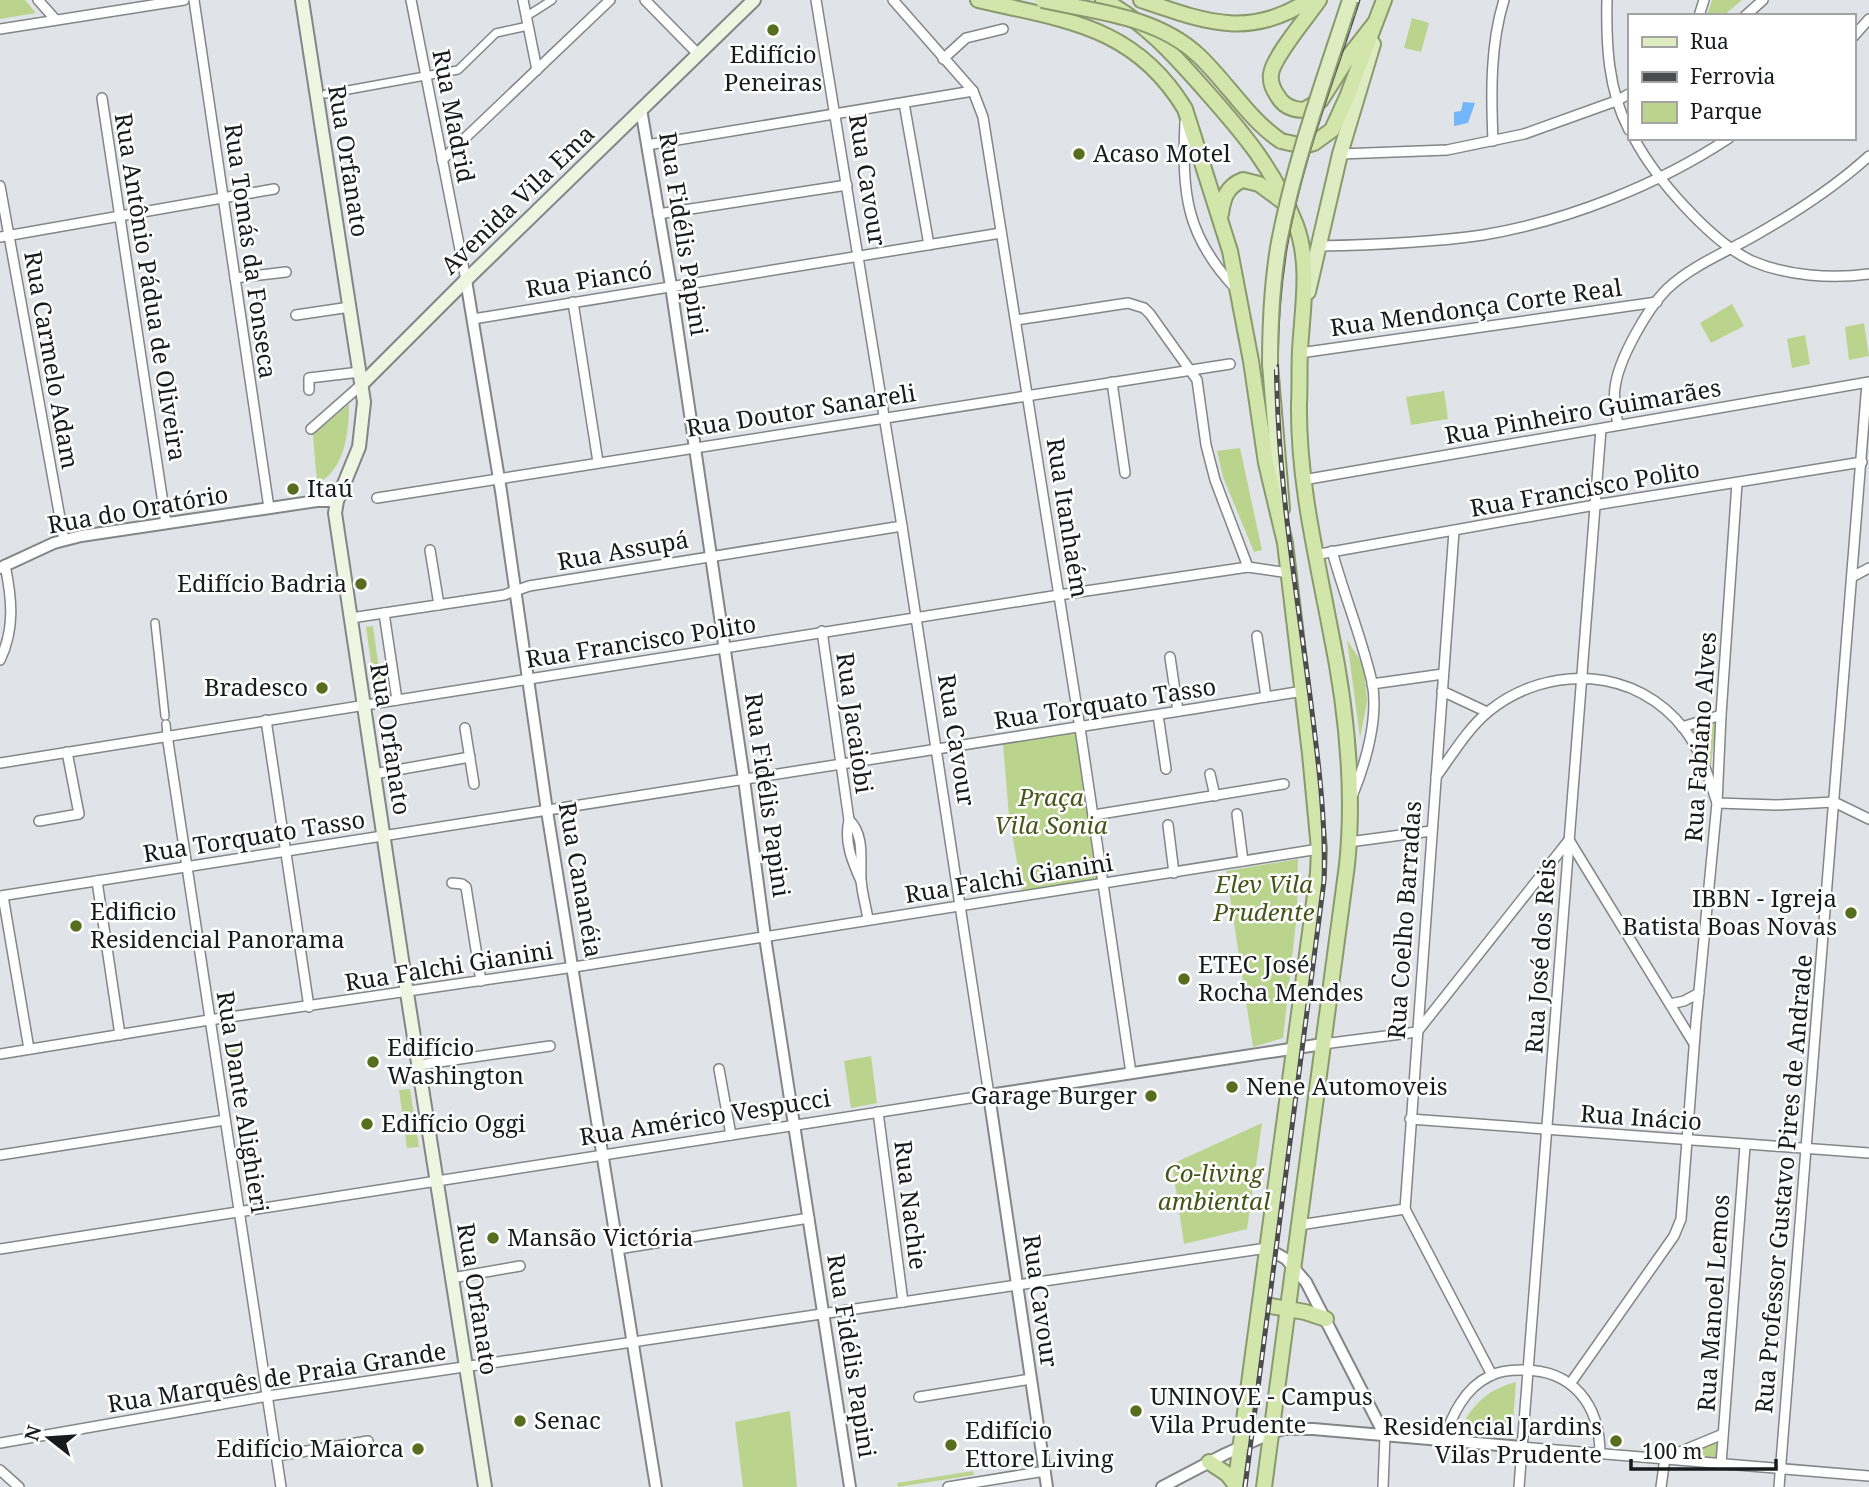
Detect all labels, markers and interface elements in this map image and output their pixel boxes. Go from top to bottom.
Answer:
legend [1628,14,1855,140]
marker: Edifício Peneiras [765,22,781,38]
text: Rua [1690,27,1729,55]
place label: Edifício Peneiras [724,37,822,98]
street label: Rua Madrid [425,46,484,185]
text: Ferrovia [1690,62,1775,90]
street label: Rua Orfanato [321,82,378,239]
text: Parque [1690,97,1762,125]
street label: Rua Antônio Pádua de Oliveira [108,110,195,463]
street label: Rua Cavour [842,111,895,248]
street label: Avenida Vila Ema [433,117,601,281]
street label: Rua Tomás da Fonseca [217,121,286,381]
street label: Rua Fidélis Papini [652,129,717,338]
place label: Acaso Motel [1093,136,1231,169]
marker: Acaso Motel [1071,146,1087,162]
street label: Rua Carmelo Adam [17,248,88,472]
street label: Rua Piancó [523,252,654,305]
street label: Rua Mendonça Corte Real [1328,270,1624,343]
street label: Rua Pinheiro Guimarães [1442,370,1723,451]
street label: Rua Doutor Sanareli [684,375,918,444]
street label: Rua Itanhaém [1040,436,1097,600]
street label: Rua Francisco Polito [1467,451,1702,524]
place label: Itaú [307,471,353,504]
street label: Rua do Oratório [45,476,231,541]
marker: Itaú [285,481,301,497]
street label: Rua Assupá [554,522,691,577]
place label: Edifício Badria [177,566,347,599]
marker: Edifício Badria [353,576,369,592]
street label: Rua Francisco Polito [523,606,758,675]
street label: Rua Fabiano Alves [1676,631,1723,843]
street label: Rua Jacaiobi [829,650,882,796]
street label: Rua Orfanato [363,660,420,817]
street label: Rua Torquato Tasso [991,669,1218,736]
place label: Bradesco [204,670,308,703]
street label: Rua Cavour [931,671,984,808]
marker: Bradesco [314,680,330,696]
street label: Rua Fidélis Papini [738,691,799,899]
park label: Praça Vila Sonia [994,780,1108,841]
street label: Rua Cananéia [552,799,611,960]
street label: Rua Coelho Barradas [1379,800,1428,1040]
street label: Rua Torquato Tasso [140,802,367,869]
street label: Rua Falchi Gianini [902,845,1116,910]
street label: Rua José dos Reis [1516,857,1563,1055]
park label: Elev Vila Prudente [1212,867,1315,928]
place label: IBBN - Igreja Batista Boas Novas [1622,881,1837,942]
place label: Edificio Residencial Panorama [90,894,345,955]
marker: IBBN - Igreja Batista Boas Novas [1843,905,1859,921]
marker: Edificio Residencial Panorama [68,918,84,934]
street label: Rua Falchi Gianini [342,933,556,998]
place label: ETEC José Rocha Mendes [1198,947,1364,1008]
street label: Rua Professor Gustavo Pires de Andrade [1746,953,1819,1415]
marker: ETEC José Rocha Mendes [1176,971,1192,987]
street label: Rua Dante Alighieri [210,988,277,1215]
place label: Edifício Washington [387,1030,524,1091]
marker: Edifício Washington [365,1054,381,1070]
place label: Nene Automoveis [1246,1069,1447,1102]
place label: Garage Burger [971,1078,1137,1111]
marker: Nene Automoveis [1224,1079,1240,1095]
street label: Rua Américo Vespucci [577,1080,833,1153]
marker: Garage Burger [1143,1088,1159,1104]
street label: Rua Inácio [1579,1096,1703,1137]
place label: Edifício Oggi [381,1106,526,1139]
marker: Edifício Oggi [359,1116,375,1132]
street label: Rua Nachie [887,1138,936,1271]
park label: Co-living ambiental [1158,1156,1271,1217]
street label: Rua Manoel Lemos [1688,1193,1737,1413]
street label: Rua Orfanato [450,1220,507,1377]
place label: Mansão Victória [507,1220,693,1253]
marker: Mansão Victória [485,1230,501,1246]
street label: Rua Cavour [1016,1233,1067,1369]
street label: Rua Fidélis Papini [820,1251,885,1460]
street label: Rua Marquês de Praia Grande [105,1333,449,1420]
place label: UNINOVE - Campus Vila Prudente [1150,1379,1373,1440]
north arrow [14,1403,84,1473]
place label: Senac [534,1403,601,1436]
marker: UNINOVE - Campus Vila Prudente [1128,1403,1144,1419]
place label: Residencial Jardins Vilas Prudente [1383,1409,1602,1470]
marker: Senac [512,1413,528,1429]
place label: Edifício Ettore Living [965,1413,1114,1474]
text: N [18,1422,47,1444]
scale bar [1631,1428,1776,1472]
place label: Edifício Maiorca [216,1431,404,1464]
marker: Residencial Jardins Vilas Prudente [1608,1433,1624,1449]
marker: Edifício Ettore Living [943,1437,959,1453]
text: 100 m [1642,1437,1703,1465]
marker: Edifício Maiorca [410,1441,426,1457]

